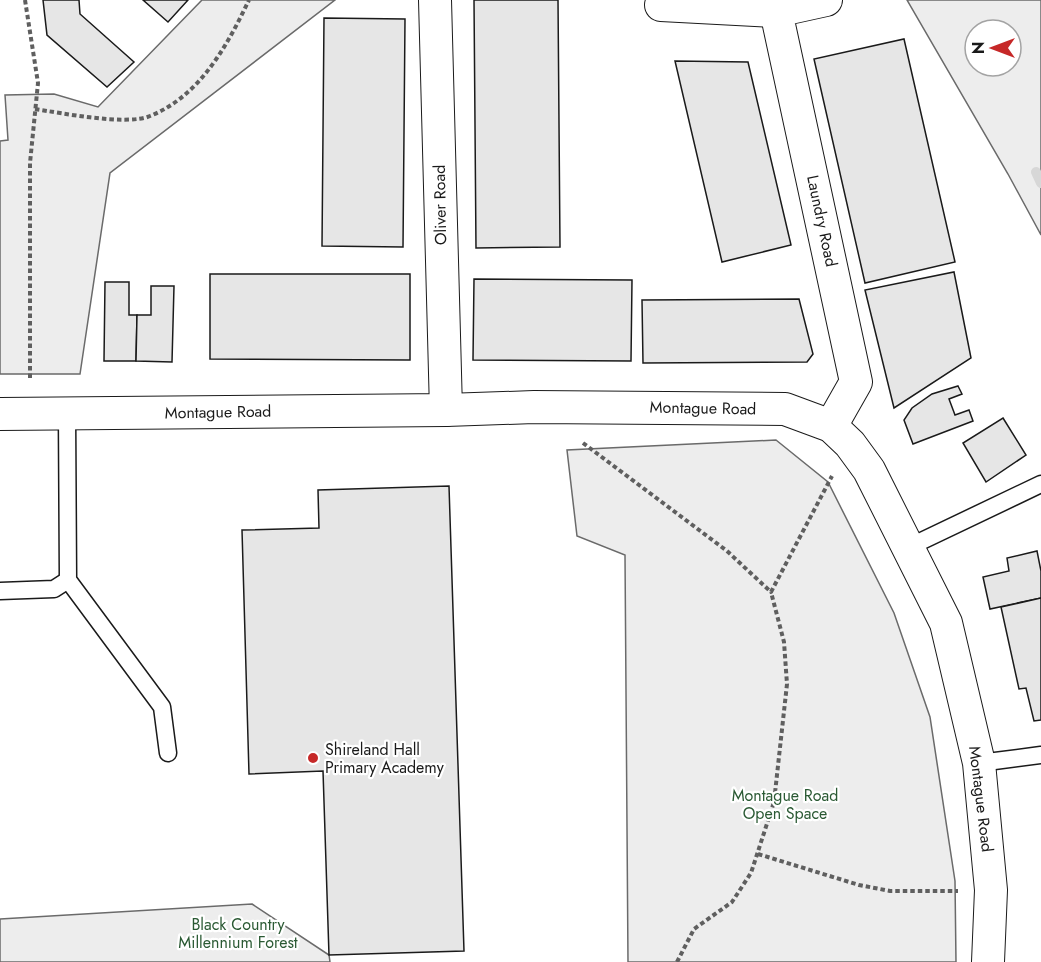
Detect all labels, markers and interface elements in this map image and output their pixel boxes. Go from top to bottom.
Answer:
north arrow [963,18,1023,78]
text: N [967,42,990,54]
street label: Oliver Road [428,165,452,245]
street label: Laundry Road [801,173,843,269]
street label: Montague Road [649,396,757,420]
street label: Montague Road [164,400,272,424]
place label: Shireland Hall Primary Academy [325,738,445,779]
street label: Montague Road [963,745,999,853]
marker: Shireland Hall Primary Academy [306,751,320,765]
park label: Montague Road Open Space [732,784,838,825]
park label: Black Country Millennium Forest [178,913,298,954]

